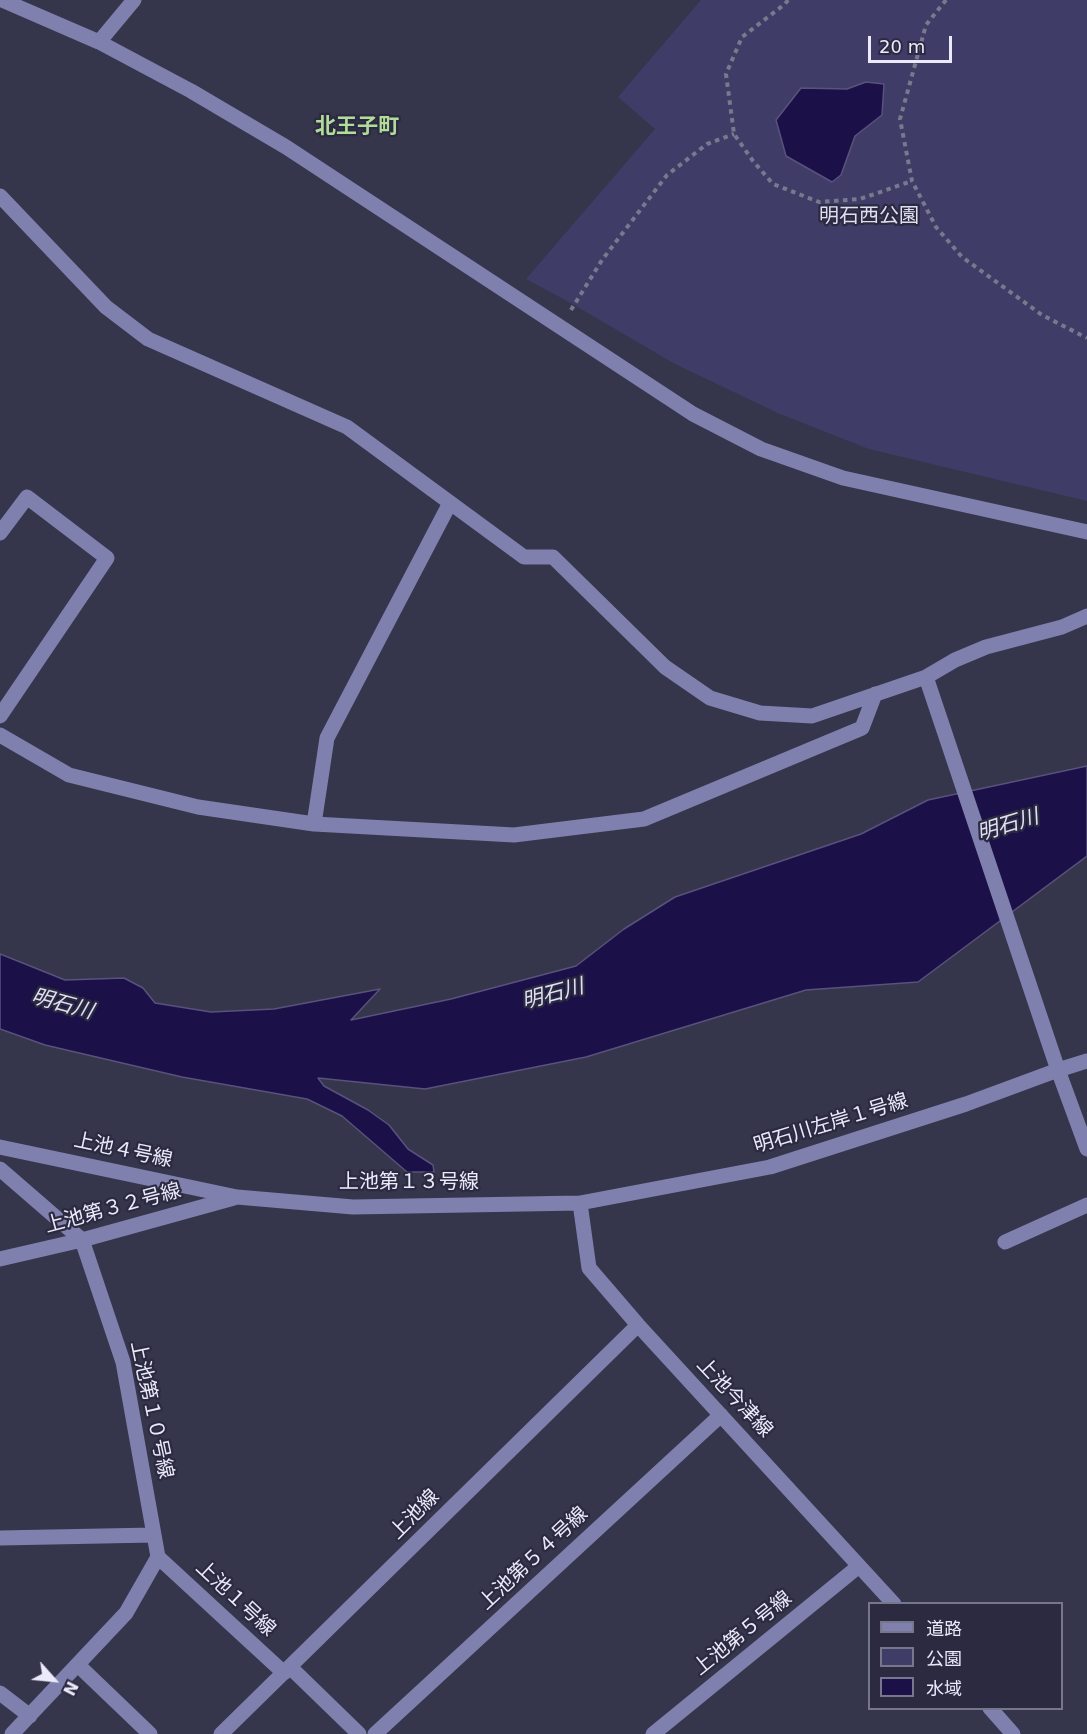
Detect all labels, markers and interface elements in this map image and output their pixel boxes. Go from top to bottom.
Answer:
scale bar [871,24,955,62]
text: 20 m [879,36,925,57]
district label: 北王子町 [315,115,399,141]
park label: 明石西公園 [819,205,919,229]
water label: 明石川 [974,805,1042,847]
water label: 明石川 [519,975,587,1015]
water label: 明石川 [28,985,96,1025]
street label: 明石川左岸１号線 [751,1089,911,1159]
street label: 上池４号線 [72,1129,174,1173]
street label: 上池第１３号線 [339,1171,479,1195]
street label: 上池第３２号線 [42,1179,184,1239]
street label: 上池第１０号線 [125,1339,177,1481]
street label: 上池今津線 [691,1353,777,1443]
street label: 上池線 [385,1485,445,1545]
street label: 上池第５４号線 [475,1502,593,1616]
street label: 上池１号線 [190,1556,280,1642]
street label: 上池第５号線 [689,1587,797,1681]
legend [868,1602,1063,1710]
text: 道路 [926,1618,962,1639]
text: 公園 [926,1648,962,1669]
north arrow [24,1650,84,1710]
text: N [59,1678,82,1699]
text: 水域 [926,1678,962,1699]

